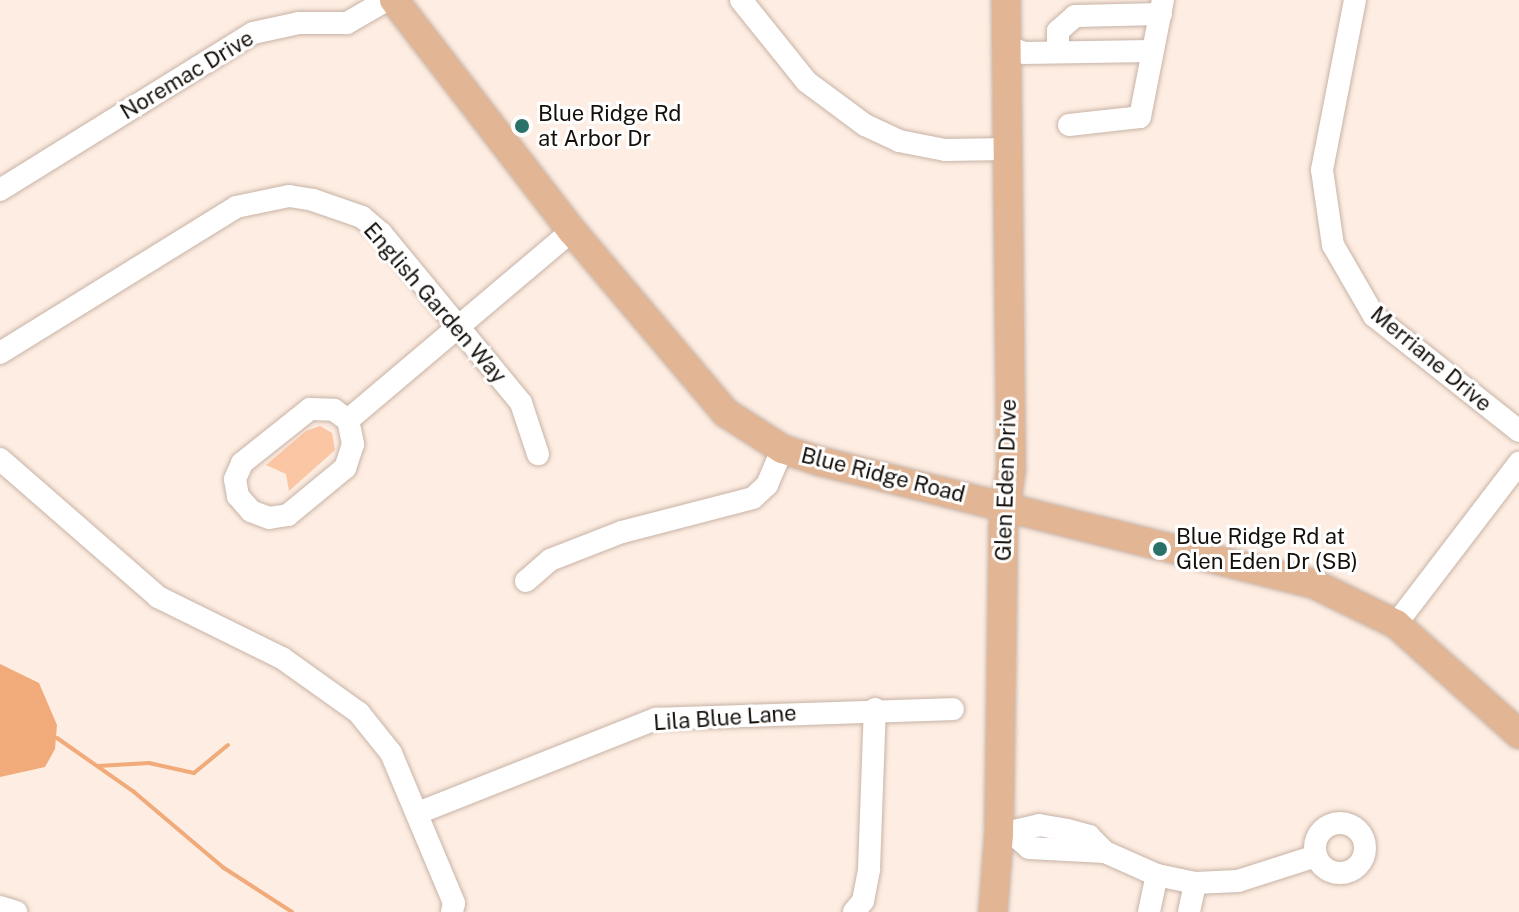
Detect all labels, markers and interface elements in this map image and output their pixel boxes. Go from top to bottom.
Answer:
street label: Noremac Drive [116,25,258,125]
place label: Blue Ridge Rd at Arbor Dr [538,100,682,152]
marker: Blue Ridge Rd at Arbor Dr [513,117,531,135]
street label: English Garden Way [358,217,512,389]
street label: Merriane Drive [1365,301,1497,417]
street label: Glen Eden Drive [990,398,1022,562]
street label: Blue Ridge Road [798,442,968,508]
place label: Blue Ridge Rd at Glen Eden Dr (SB) [1176,523,1358,574]
marker: Blue Ridge Rd at Glen Eden Dr (SB) [1151,540,1169,558]
street label: Lila Blue Lane [652,700,798,736]

